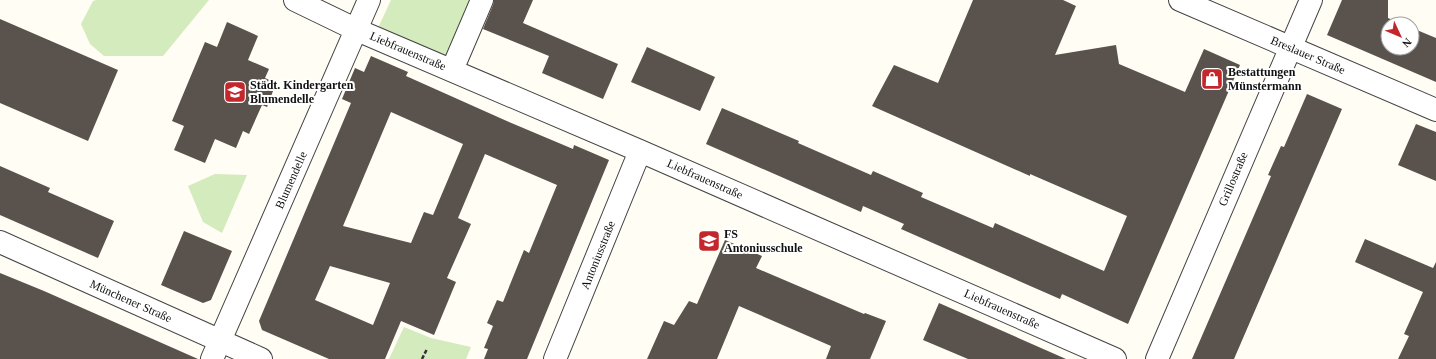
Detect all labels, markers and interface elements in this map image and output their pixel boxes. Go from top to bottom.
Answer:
north arrow [1380,16,1420,56]
street label: Liebfrauenstraße [368,29,448,73]
street label: Breslauer Straße [1269,33,1347,77]
text: N [1400,36,1414,50]
place label: Bestattungen Münstermann [1228,65,1302,93]
shop icon: Bestattungen Münstermann [1199,66,1225,92]
place label: Städt. Kindergarten Blumendelle [250,78,354,106]
school or university icon: Städt. Kindergarten Blumendelle [222,79,248,105]
street label: Blumendelle [272,149,310,211]
street label: Grillostraße [1215,150,1251,208]
street label: Liebfrauenstraße [665,156,745,202]
street label: Antoniusstraße [578,219,618,291]
place label: FS Antoniusschule [724,227,803,255]
school or university icon: FS Antoniusschule [696,228,722,254]
street label: Münchener Straße [88,277,174,325]
street label: Liebfrauenstraße [962,286,1042,332]

